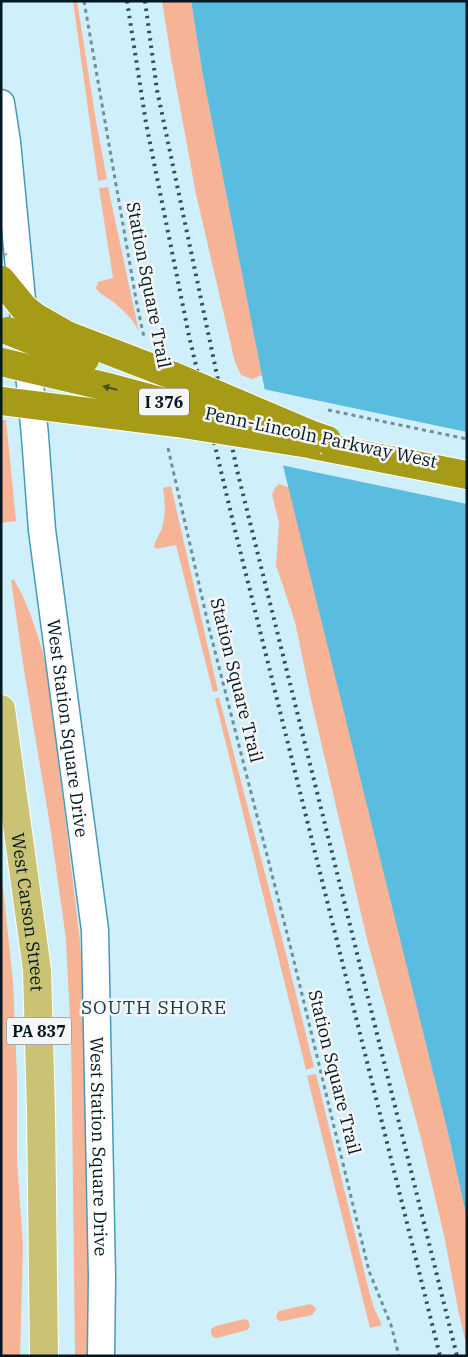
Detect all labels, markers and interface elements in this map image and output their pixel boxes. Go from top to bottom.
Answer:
street label: Station Square Trail [122,200,176,370]
one-way arrow [102,384,117,392]
road number: I 376 [139,388,189,416]
street label: Penn-Lincoln Parkway West [203,401,439,473]
street label: Station Square Trail [205,595,269,765]
street label: West Station Square Drive [42,618,94,839]
street label: West Carson Street [7,831,49,992]
street label: Station Square Trail [303,987,367,1157]
district label: SOUTH SHORE [81,995,227,1019]
road number: PA 837 [6,1018,72,1044]
street label: West Station Square Drive [86,1036,113,1256]

